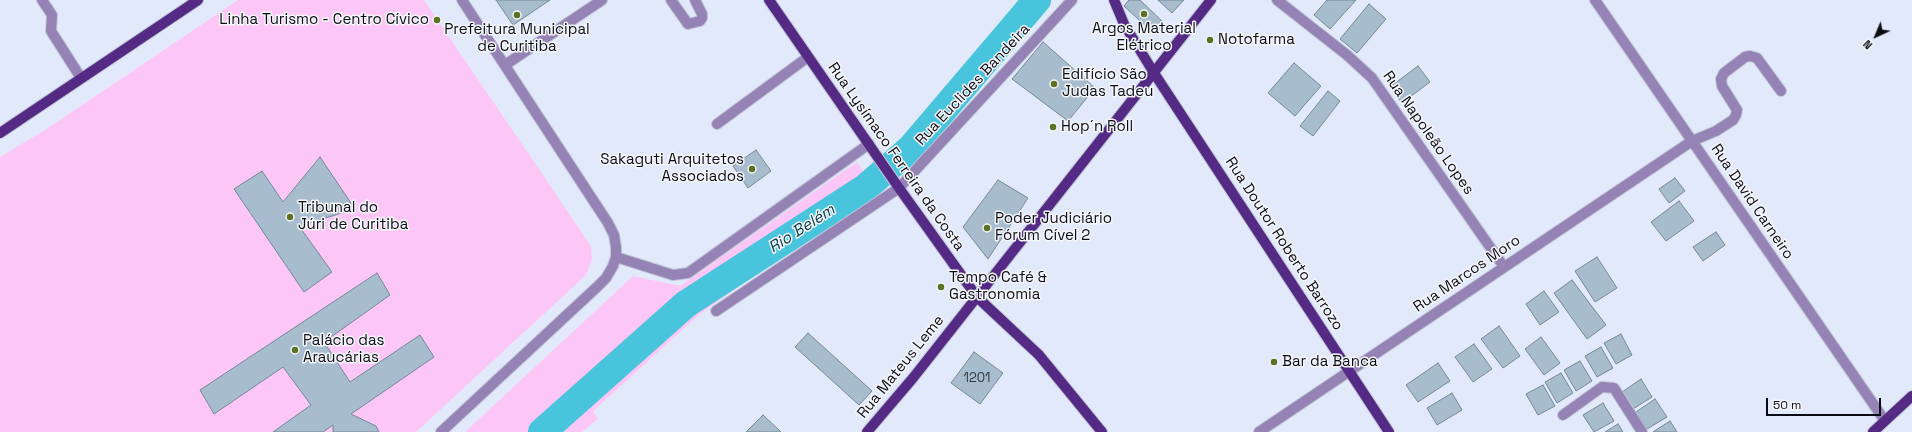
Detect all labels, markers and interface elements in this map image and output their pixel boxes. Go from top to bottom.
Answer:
marker: Argos Material Elétrico [1139,9,1149,19]
marker: Prefeitura Municipal de Curitiba [512,10,522,20]
place label: Linha Turismo - Centro Cívico [219,11,429,29]
marker: Linha Turismo - Centro Cívico [432,15,442,25]
north arrow [1856,16,1896,56]
place label: Argos Material Elétrico [1092,20,1196,55]
place label: Prefeitura Municipal de Curitiba [444,21,590,56]
street label: Rua Euclides Bandeira [912,21,1034,149]
place label: Notofarma [1218,31,1295,49]
marker: Notofarma [1205,35,1215,45]
text: N [1860,37,1875,52]
street label: Rua Lysímaco Ferreira da Costa [824,59,968,255]
place label: Edifício São Judas Tadeu [1062,66,1153,101]
street label: Rua Napoleão Lopes [1379,68,1477,198]
marker: Edifício São Judas Tadeu [1049,79,1059,89]
place label: Hop´n Roll [1061,118,1133,136]
marker: Hop´n Roll [1048,122,1058,132]
street label: Rua David Carneiro [1707,141,1797,263]
place label: Sakaguti Arquitetos Associados [600,151,744,186]
street label: Rua Doutor Roberto Barrozo [1221,154,1347,334]
marker: Sakaguti Arquitetos Associados [747,164,757,174]
place label: Tribunal do Júri de Curitiba [298,199,408,234]
water label: Rio Belém [765,200,839,258]
place label: Poder Judiciário Fórum Cível 2 [995,210,1112,245]
marker: Tribunal do Júri de Curitiba [285,212,295,222]
marker: Poder Judiciário Fórum Cível 2 [982,223,992,233]
street label: Rua Marcos Moro [1410,232,1524,316]
place label: Tempo Café & Gastronomia [949,269,1047,304]
marker: Tempo Café & Gastronomia [936,282,946,292]
street label: Rua Mateus Leme [854,312,948,422]
place label: Palácio das Araucárias [303,332,384,367]
marker: Palácio das Araucárias [290,345,300,355]
place label: Bar da Banca [1282,353,1378,371]
marker: Bar da Banca [1269,357,1279,367]
house number: 1201 [963,370,991,386]
scale bar [1768,390,1883,416]
text: 50 m [1773,397,1801,413]

